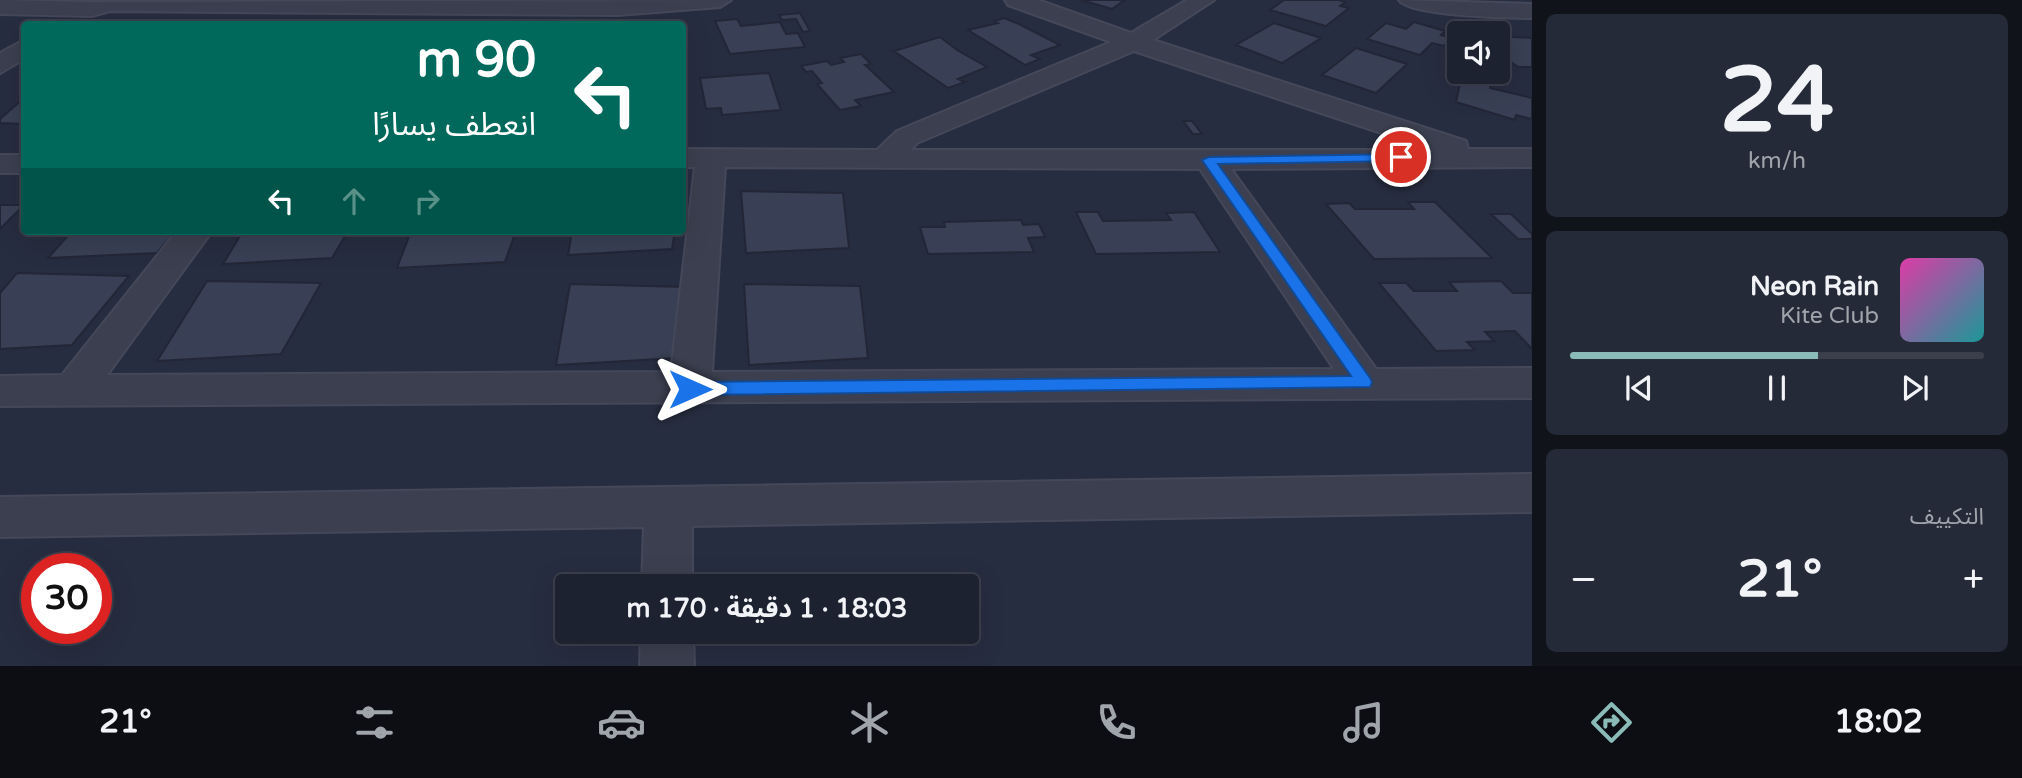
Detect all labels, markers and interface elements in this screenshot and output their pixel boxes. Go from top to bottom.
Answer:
map controls [1447,21,1510,84]
button: sound [1447,21,1510,84]
text: 90 m [417,31,536,90]
text: 24 [1720,46,1834,156]
icon: left [560,49,651,140]
text: انعطف يسارًا [372,106,536,144]
pin [1371,127,1431,187]
icon: arrive [1382,138,1420,176]
text: km/h [1748,147,1806,175]
icon: left [262,182,300,220]
icon: ahead [335,182,373,220]
icon: right [408,182,446,220]
text: Neon Rain [1750,271,1879,302]
text: Kite Club [1780,302,1879,330]
position arrow [653,352,727,426]
icon: previous [1620,369,1658,407]
icon: pause [1758,369,1796,407]
icon: next [1896,369,1934,407]
text: التكييف [1910,503,1984,531]
text: 21° [1737,548,1822,611]
speed limit sign: 30 [21,553,112,644]
text: − [1570,557,1597,603]
text: + [1963,557,1984,603]
text: 18:03 · 1 دقيقة · 170 m [627,593,907,624]
icon: filters [350,698,399,747]
icon: car [597,698,646,747]
icon: climate [845,698,894,747]
icon: phone [1092,698,1141,747]
icon: music [1339,698,1388,747]
icon: directions [1587,698,1636,747]
text: 21° [99,703,152,741]
text: 18:02 [1834,703,1923,741]

